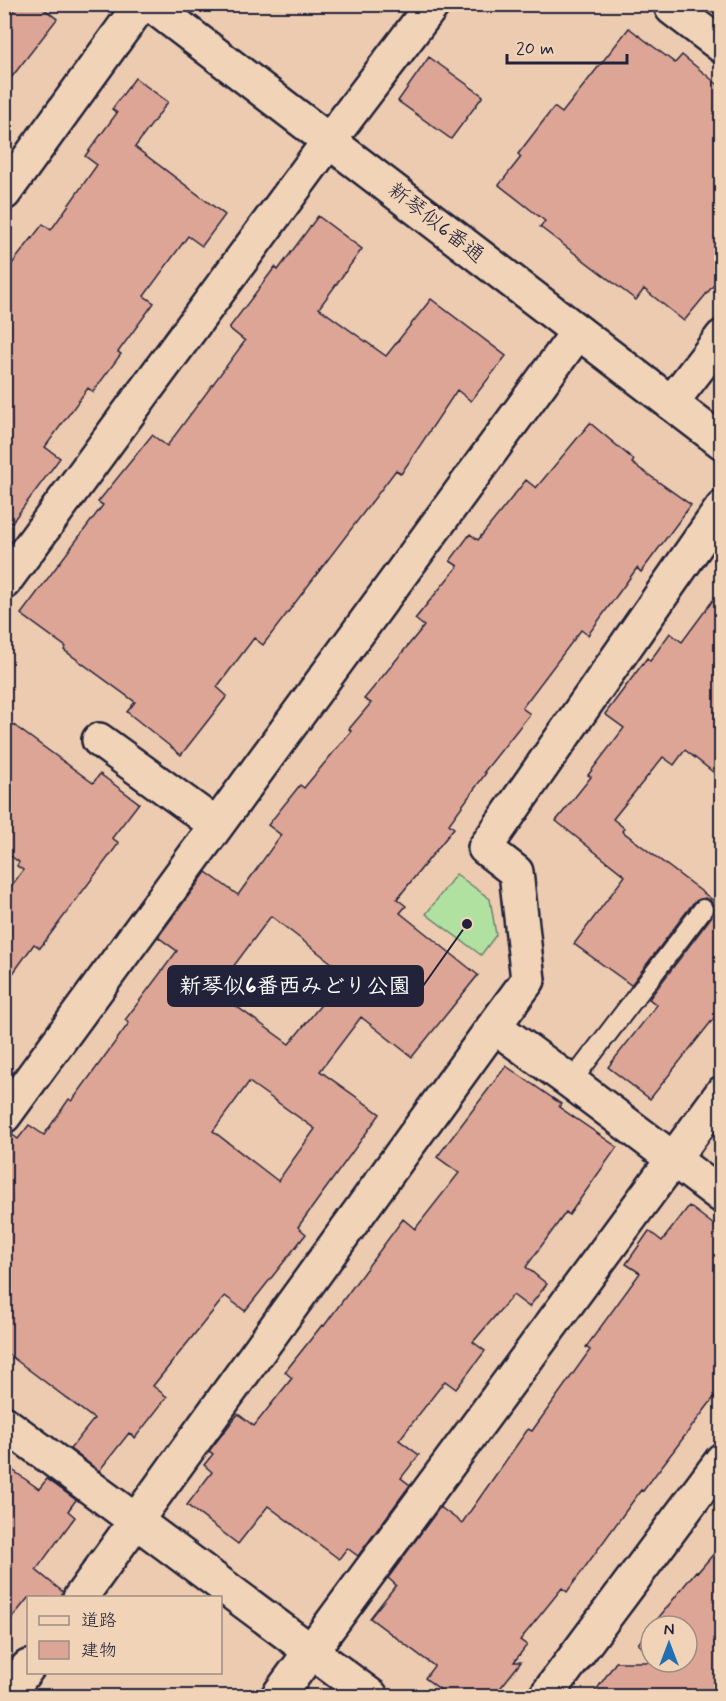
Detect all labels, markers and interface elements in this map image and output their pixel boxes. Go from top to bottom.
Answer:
scale bar [507,27,627,65]
text: 20 m [516,37,554,61]
street label: 新琴似6番通 [382,176,490,270]
callout: 新琴似6番西みどり公園 [168,966,423,1006]
text: 新琴似6番西みどり公園 [179,973,411,1001]
legend [27,1596,222,1674]
text: 道路 [81,1609,117,1633]
north arrow [639,1614,699,1674]
text: N [664,1620,674,1641]
text: 建物 [81,1639,117,1663]

